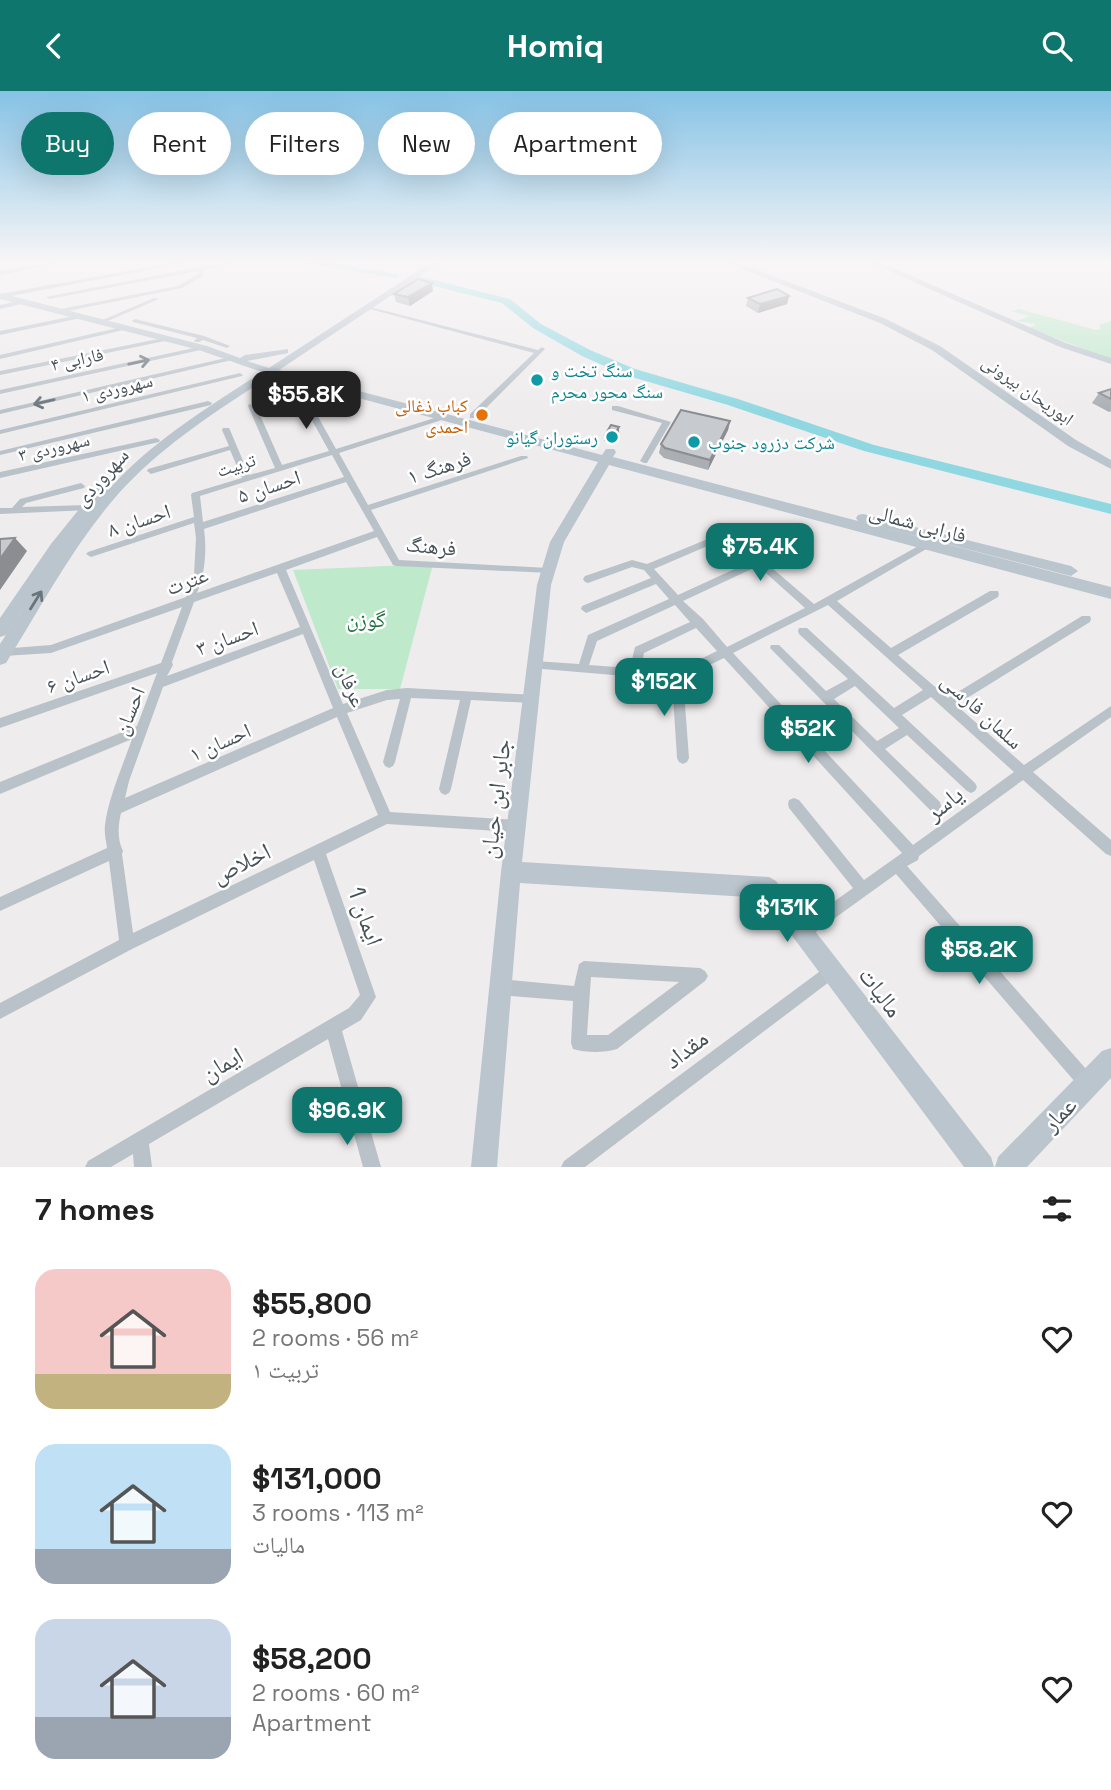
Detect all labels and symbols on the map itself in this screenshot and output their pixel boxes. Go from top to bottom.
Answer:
street label: فارابی ۴ [48,342,106,376]
street label: ابوریحان بیرونی [978,350,1078,430]
one-way arrow [127,354,149,367]
place label: سنگ تخت و سنگ محور محرم [551,359,663,404]
street label: سهروردی ۱ [79,369,155,407]
pin: $55.8K [249,371,363,431]
marker: سنگ تخت و سنگ محور محرم [529,372,545,388]
place label: کباب ذغالی احمدی [395,394,469,438]
one-way arrow [33,396,56,410]
marker: کباب ذغالی احمدی [474,407,490,423]
place label: رستوران گیانو [506,426,598,449]
street label: سهروردی ۳ [16,428,92,466]
marker: رستوران گیانو [604,429,620,445]
place label: شرکت دزرود جنوب [708,431,835,454]
marker: شرکت دزرود جنوب [686,434,702,450]
street label: سهروردی [68,442,134,512]
street label: فرهنگ ۱ [404,444,474,490]
street label: تربیت [214,448,258,482]
street label: احسان ۵ [234,463,304,509]
street label: احسان ۸ [104,497,174,543]
street label: فارابی شمالی [866,497,970,549]
pin: $75.4K [703,524,817,583]
street label: فرهنگ [405,530,457,562]
street label: عترت [162,561,212,601]
one-way arrow [29,591,43,611]
park label: گوزن [347,606,386,633]
street label: احسان ۳ [192,614,262,662]
street label: احسان ۶ [43,653,113,699]
street label: عرفان [330,659,372,712]
pin: $152K [615,659,713,718]
street label: سلمان فارسی [935,667,1029,755]
street label: احسان [107,683,151,739]
pin: $52K [767,705,849,765]
street label: احسان ۱ [185,717,255,767]
street label: جابر ابن حیان [472,737,518,861]
street label: یاسر [918,779,969,828]
street label: اخلاص [206,835,276,891]
street label: ایمان 1 [341,882,391,950]
pin: $131K [738,885,836,944]
pin: $58.2K [922,927,1036,986]
street label: مالیات [852,961,910,1023]
street label: مقداد [658,1022,714,1076]
street label: ایمان [195,1040,249,1088]
pin: $96.9K [290,1087,404,1147]
street label: عمار [1034,1090,1083,1139]

